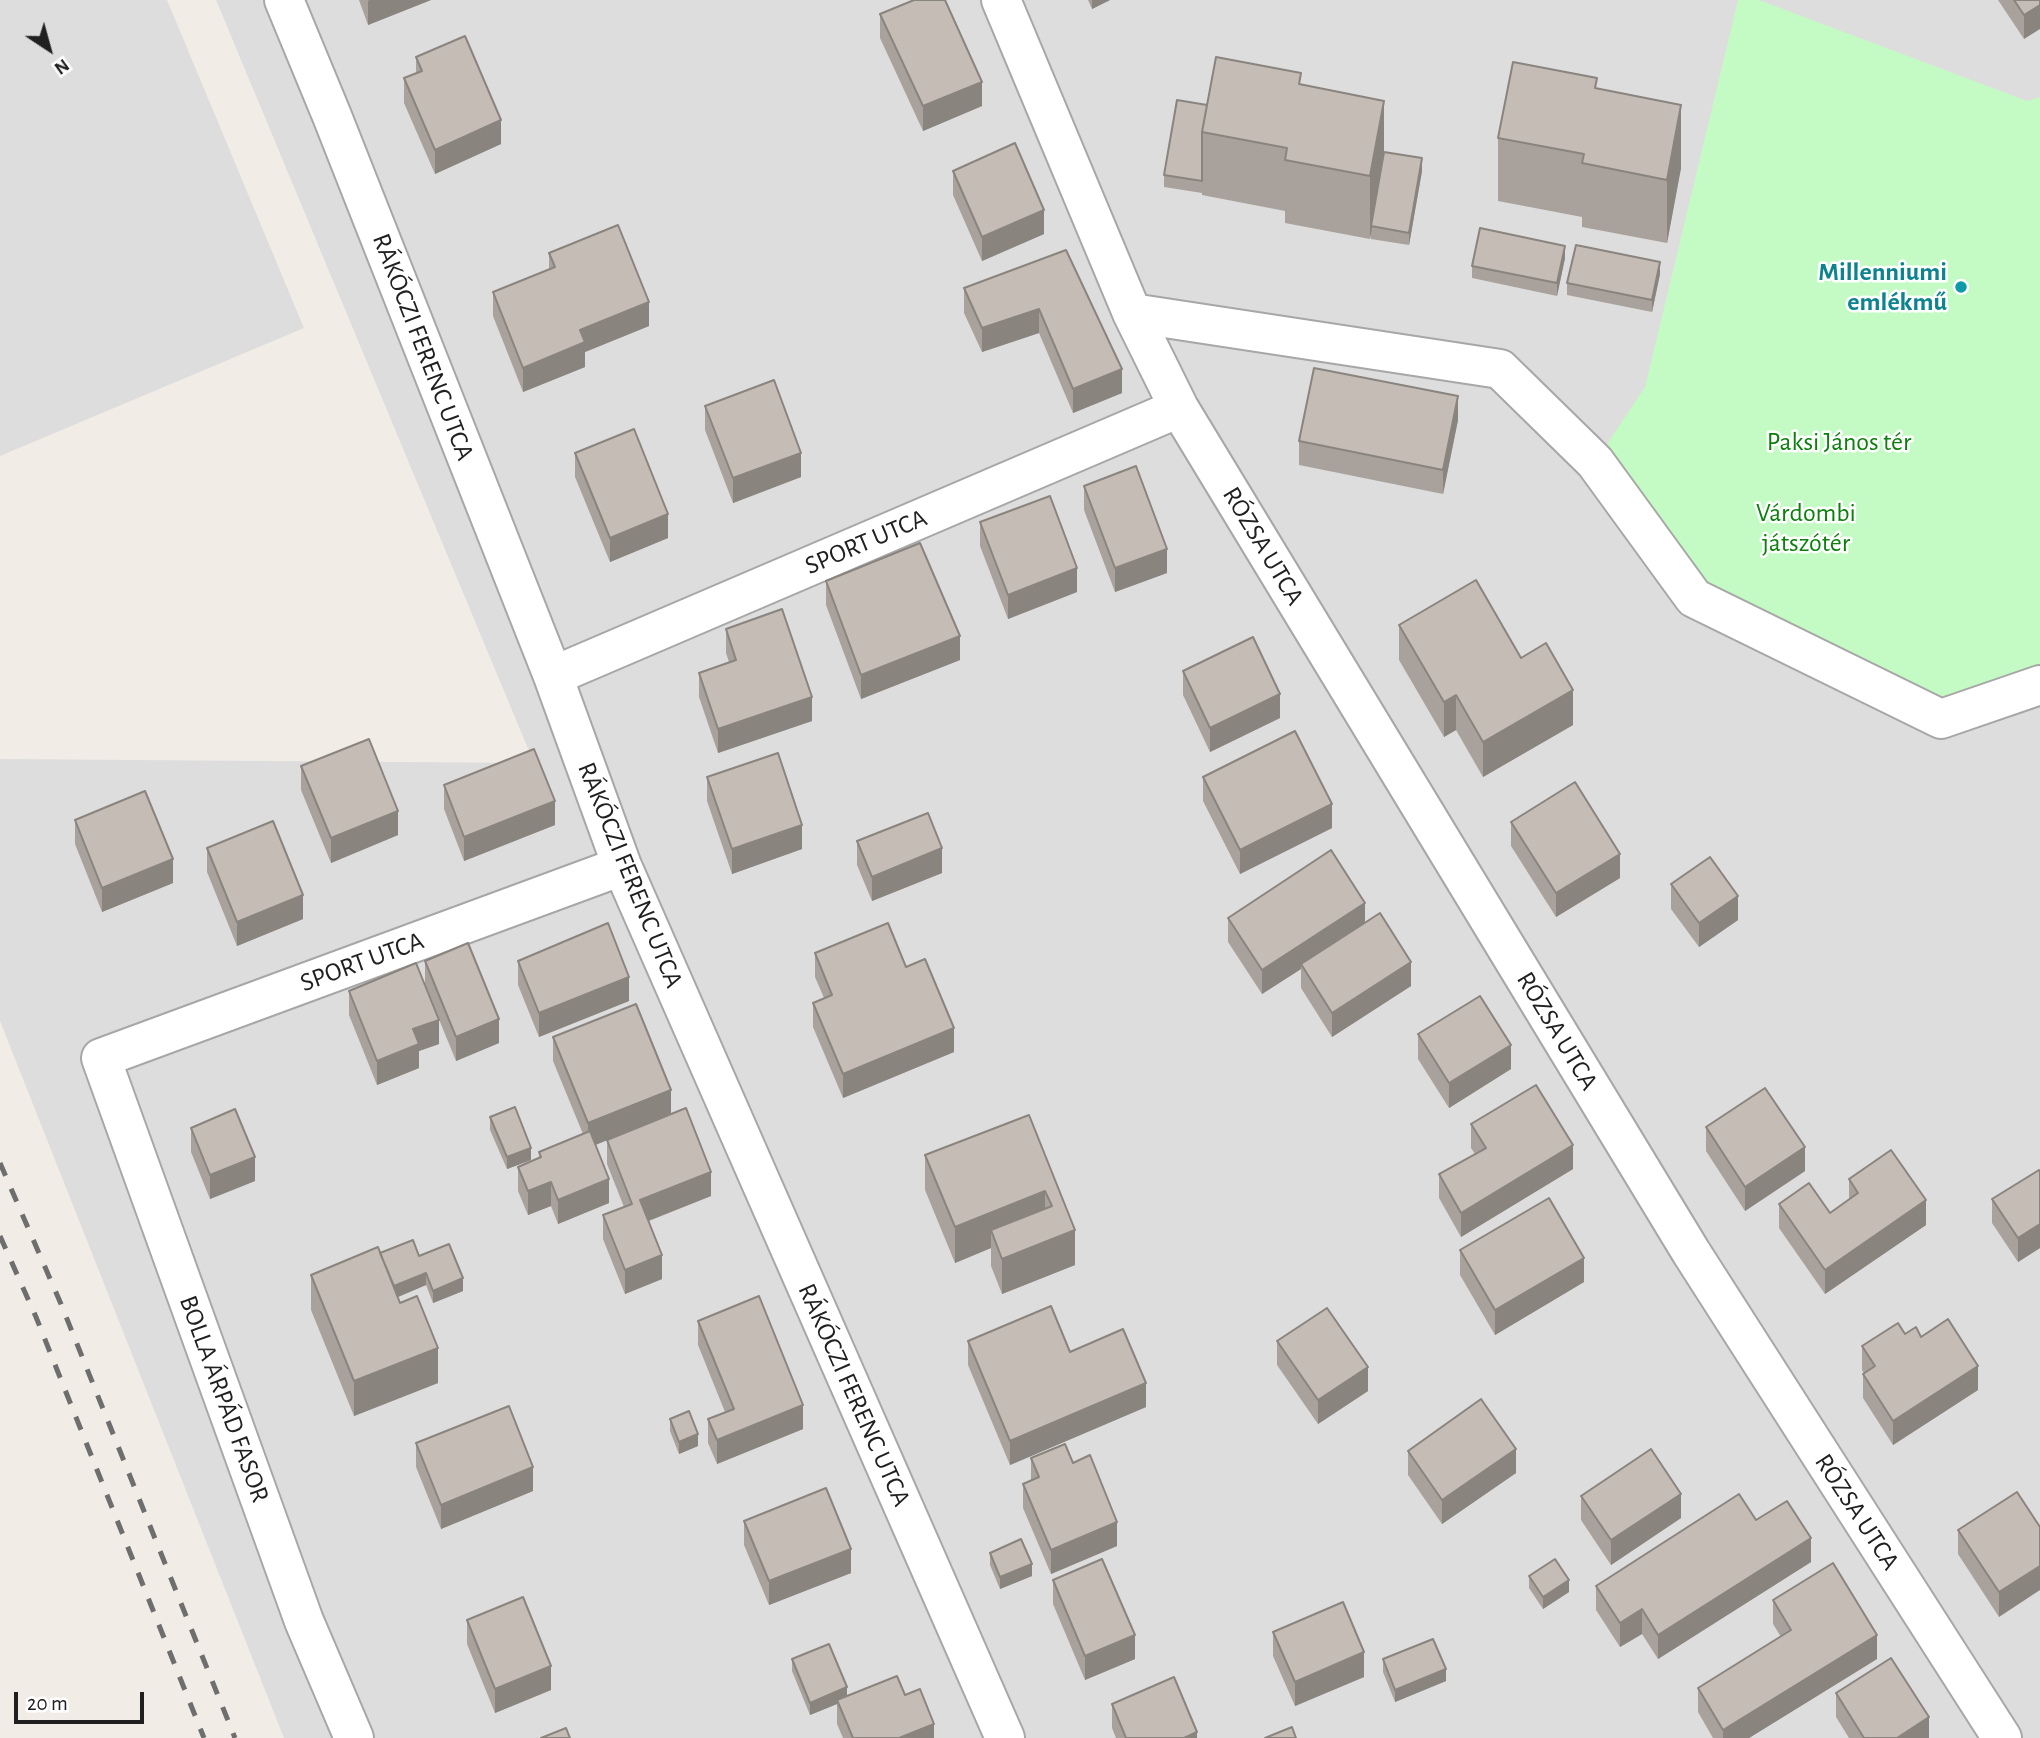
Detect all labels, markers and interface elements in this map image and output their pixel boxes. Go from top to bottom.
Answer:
north arrow [14,14,84,84]
text: N [51,55,73,78]
street label: RÁKÓCZI FERENC UTCA [365,229,481,465]
place label: Millenniumi emlékmű [1818,256,1947,318]
marker: Millenniumi emlékmű [1953,279,1969,295]
park label: Paksi János tér [1767,426,1911,458]
street label: RÓZSA UTCA [1216,481,1310,611]
park label: Várdombi játszótér [1756,497,1856,558]
street label: SPORT UTCA [800,502,932,582]
street label: RÁKÓCZI FERENC UTCA [570,758,690,992]
street label: SPORT UTCA [296,925,428,999]
street label: RÓZSA UTCA [1510,966,1604,1096]
street label: RÁKÓCZI FERENC UTCA [791,1279,917,1511]
street label: BOLLA ÁRPÁD FASOR [172,1291,276,1507]
street label: RÓZSA UTCA [1808,1448,1906,1576]
scale bar [18,1678,147,1722]
text: 20 m [27,1693,68,1714]

